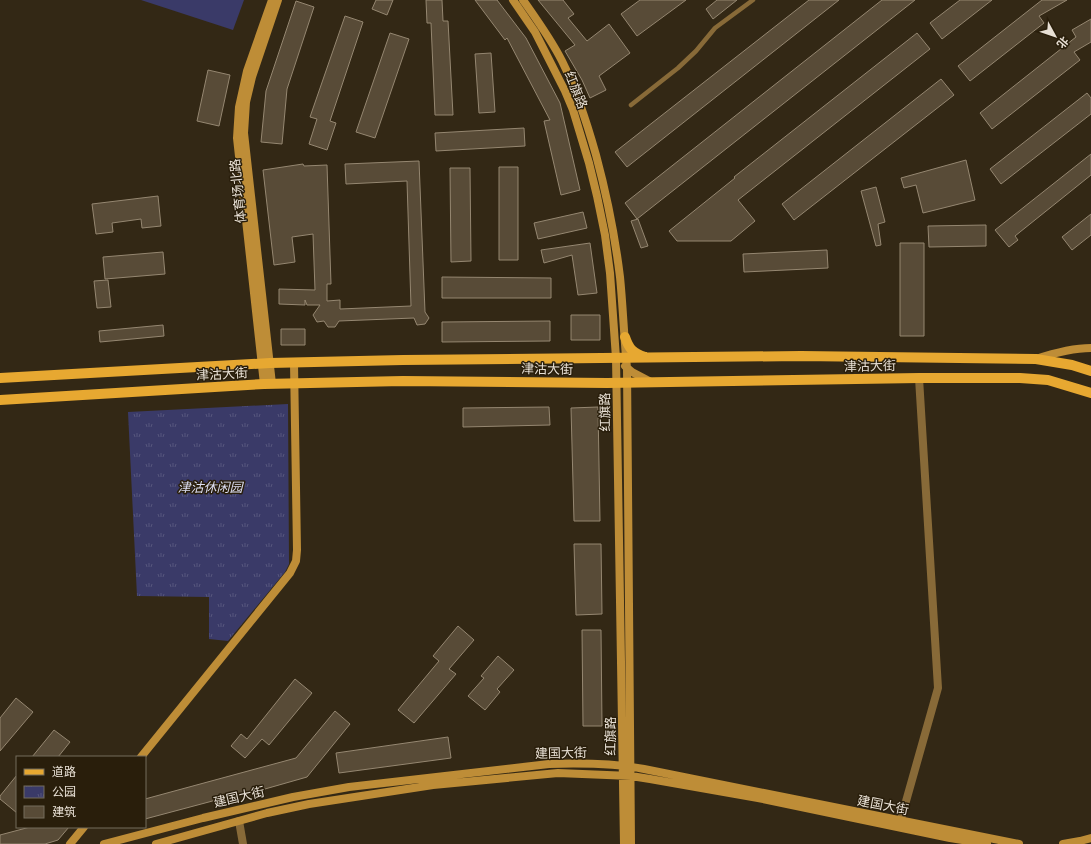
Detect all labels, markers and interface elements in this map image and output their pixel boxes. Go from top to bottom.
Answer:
north arrow [1035,16,1075,56]
text: 北 [1054,34,1071,50]
street label: 红旗路 [562,69,590,111]
street label: 体育场北路 [227,158,249,224]
street label: 津沽大街 [844,358,896,374]
street label: 津沽大街 [521,361,573,377]
street label: 津沽大街 [196,365,248,383]
street label: 红旗路 [597,392,613,432]
park label: 津沽休闲园 [177,480,244,495]
street label: 红旗路 [603,716,618,756]
street label: 建国大街 [535,745,587,761]
legend [16,756,146,828]
text: 道路 [52,765,76,779]
street label: 建国大街 [212,784,266,810]
text: 公园 [52,785,76,799]
street label: 建国大街 [856,793,910,817]
text: 建筑 [52,805,76,819]

